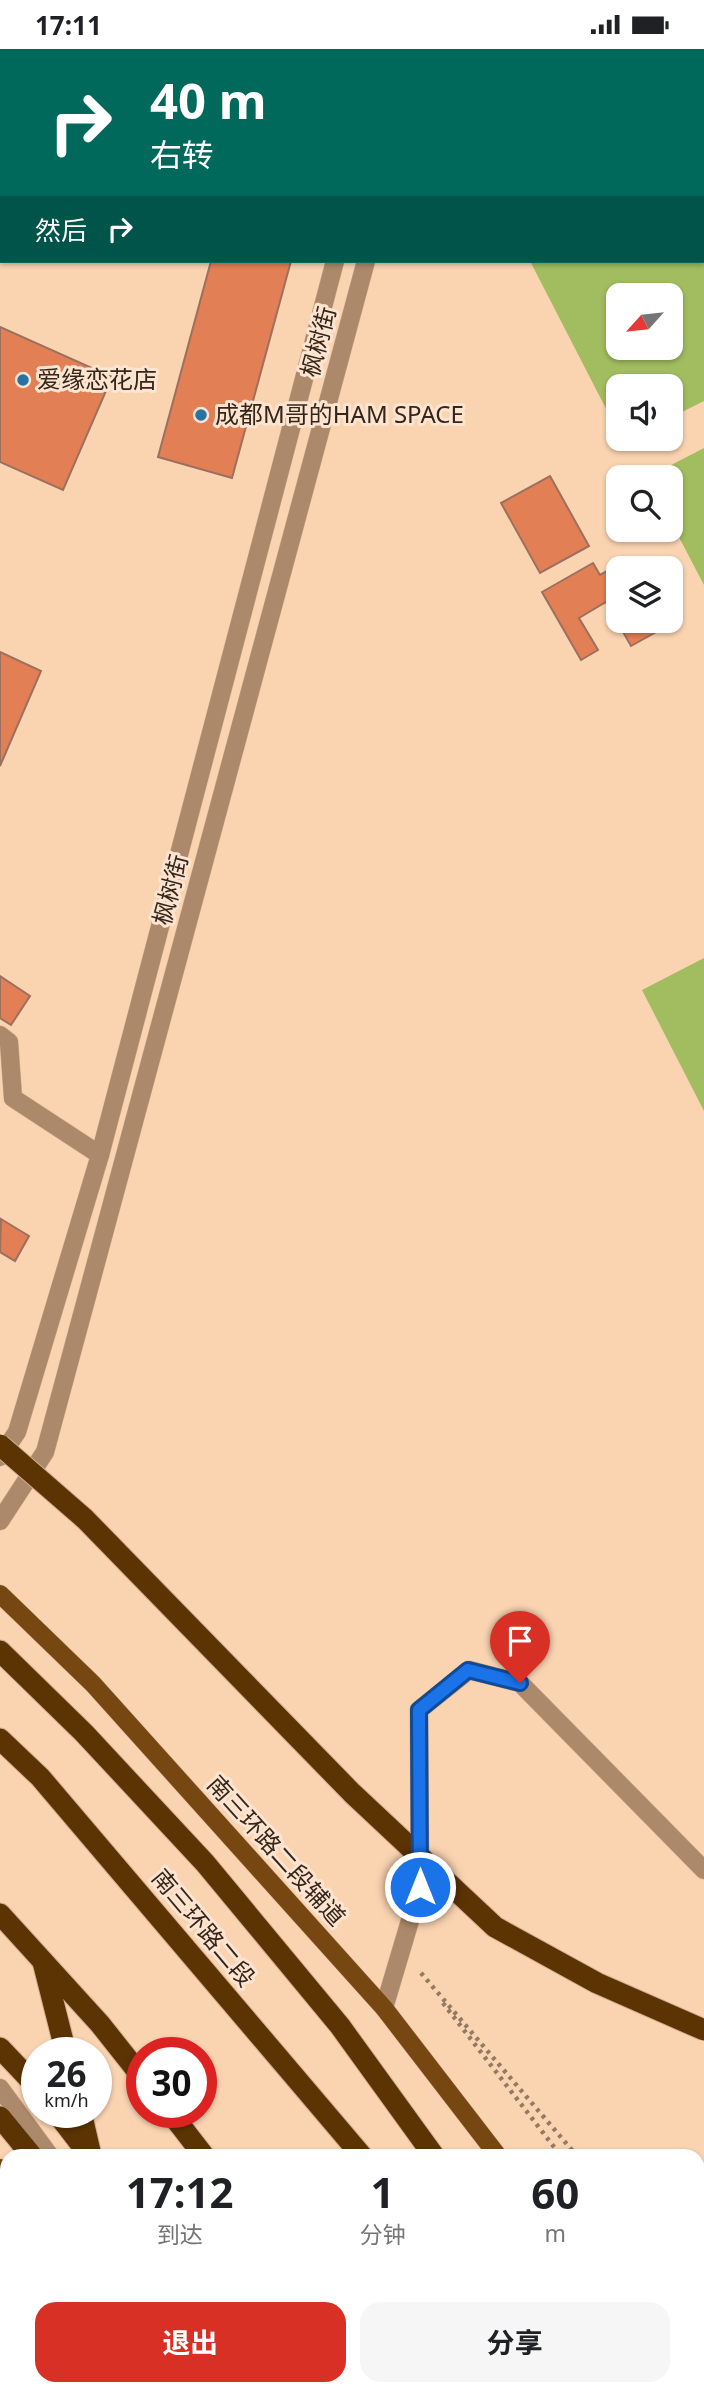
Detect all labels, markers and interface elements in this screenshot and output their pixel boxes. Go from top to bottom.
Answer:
text: 17:11 [35,7,102,43]
text: 40 m [150,67,267,133]
icon: right [35,77,126,168]
text: 右转 [150,133,214,176]
icon: right [101,210,139,248]
text: 然后 [35,212,87,248]
north arrow [606,283,682,361]
map controls [606,283,683,633]
street label: 枫树街 [292,303,343,381]
place label: 爱缘恋花店 [37,362,157,395]
marker: 爱缘恋花店 [15,372,31,388]
button: sound [606,374,683,451]
place label: 成都M哥的HAM SPACE [215,397,464,430]
marker: 成都M哥的HAM SPACE [193,407,209,423]
button: search [606,465,683,542]
button: layers [606,556,683,633]
street label: 枫树街 [144,851,195,929]
pin [490,1611,550,1683]
icon: arrive [501,1622,539,1660]
street label: 南三环路二段辅道 [201,1770,351,1932]
position arrow [383,1850,457,1924]
street label: 南三环路二段 [146,1864,260,1992]
speed limit sign: 30 [126,2037,217,2128]
text: 26 [46,2050,87,2097]
text: km/h [44,2088,89,2112]
text: 17:12 [126,2163,234,2220]
text: 1 [370,2163,394,2220]
text: 60 [531,2164,579,2221]
text: m [544,2217,566,2249]
text: 到达 [157,2218,203,2250]
text: 分钟 [359,2218,405,2250]
button: 退出 [35,2302,346,2382]
button: 分享 [360,2302,670,2382]

